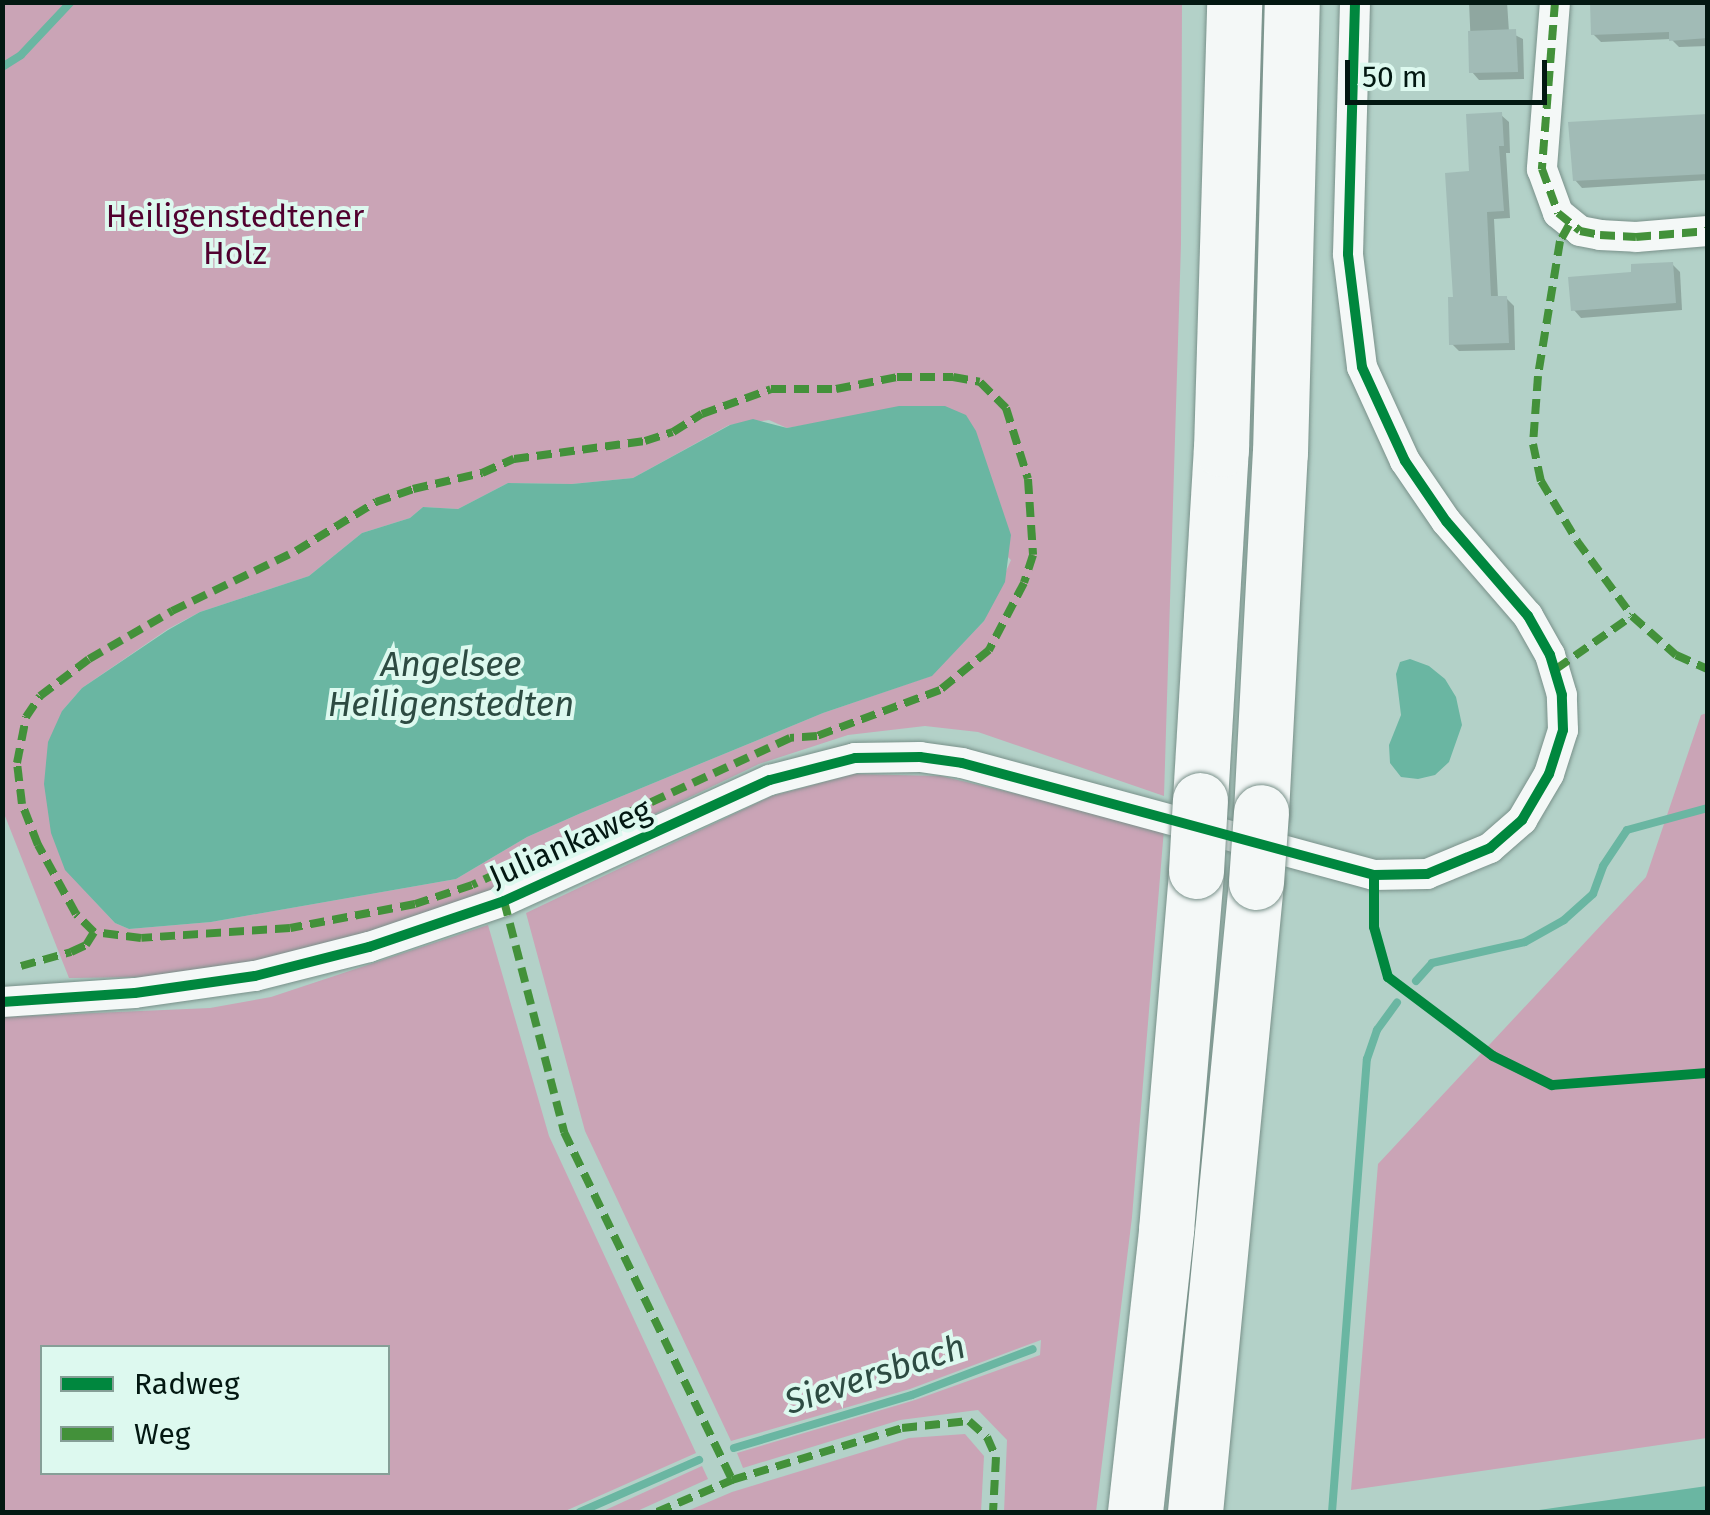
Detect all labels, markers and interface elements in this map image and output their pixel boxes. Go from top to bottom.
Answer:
scale bar [1350,40,1552,102]
text: 50 m [1362,59,1427,95]
park label: Heiligenstedtener Holz [106,198,364,273]
water label: Angelsee Heiligenstedten [328,643,574,725]
street label: Juliankaweg [483,790,657,896]
water label: Sieversbach [779,1325,971,1423]
legend [40,1345,390,1475]
text: Radweg [134,1366,240,1402]
text: Weg [134,1416,190,1452]

